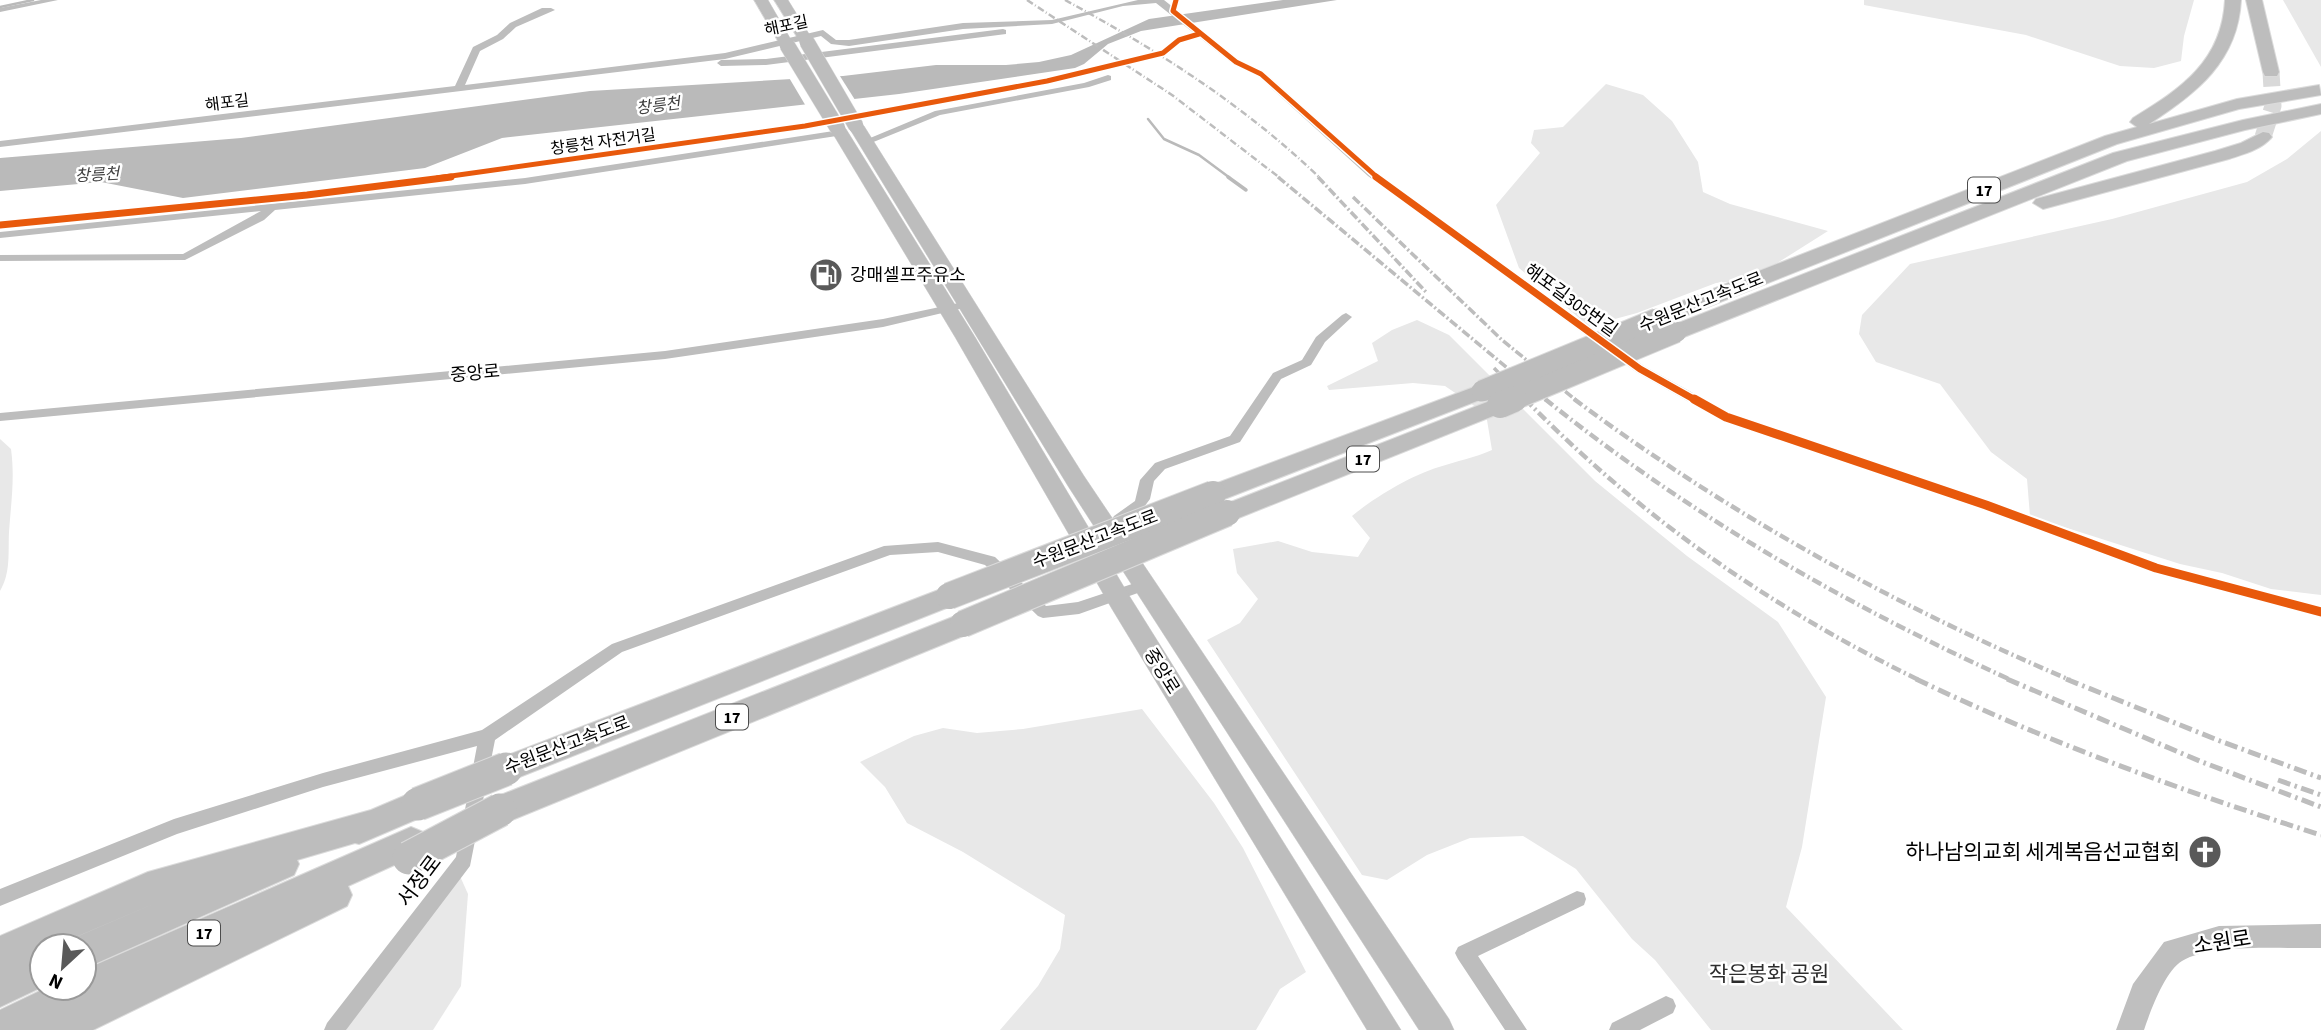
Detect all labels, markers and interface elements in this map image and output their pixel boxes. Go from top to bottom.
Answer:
street label: 해포길 [762,11,810,41]
street label: 해포길 [204,89,250,117]
water label: 창릉천 [635,92,684,120]
street label: 창릉천 자전거길 [549,124,657,160]
water label: 창릉천 [74,163,122,187]
road number: 17 [1968,178,2000,202]
fuel station icon: 강매셀프주유소 [807,256,845,294]
street label: 해포길305번길 [1519,258,1622,343]
place label: 강매셀프주유소 [850,263,966,288]
street label: 수원문산고속도로 [1635,266,1767,339]
street label: 중앙로 [449,359,501,388]
road number: 17 [1347,446,1379,472]
street label: 수원문산고속도로 [1029,504,1162,575]
street label: 중앙로 [1138,644,1185,699]
road number: 17 [716,704,748,730]
street label: 수원문산고속도로 [501,710,634,781]
church icon: 하나남의교회 세계복음선교협회 [2186,833,2224,871]
place label: 하나남의교회 세계복음선교협회 [1905,837,2180,867]
street label: 서정로 [390,849,448,913]
road number: 17 [188,920,220,945]
street label: 소원로 [2191,923,2253,961]
north arrow [28,932,98,1002]
park label: 작은봉화 공원 [1709,959,1829,989]
text: N [45,966,68,996]

